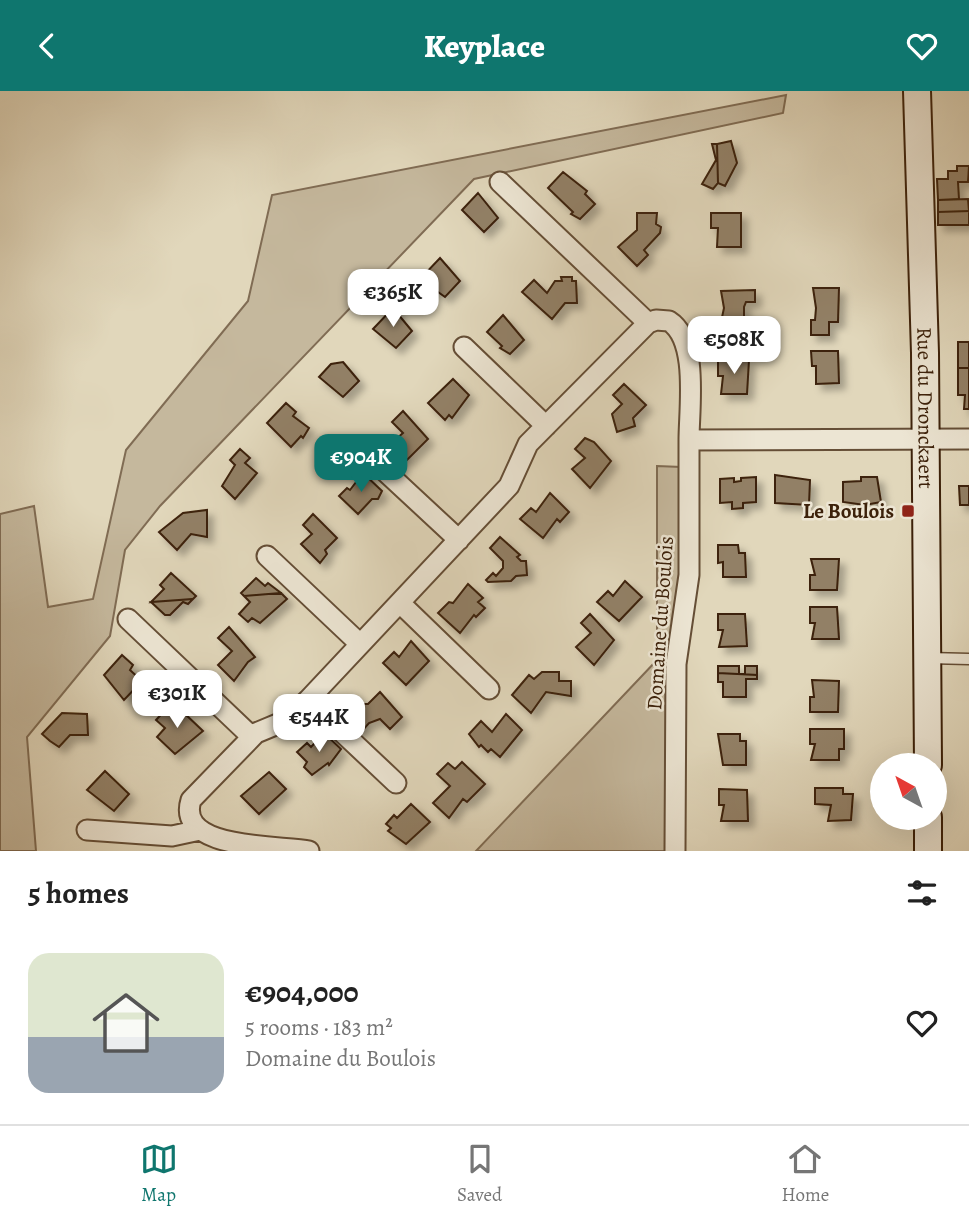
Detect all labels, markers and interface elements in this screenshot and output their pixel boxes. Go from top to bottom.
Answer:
text: Keyplace [424,24,545,68]
icon: back [28,27,66,65]
icon: heart [903,27,941,65]
pin: €365K [344,269,442,329]
text: €365K [364,276,422,307]
pin: €508K [685,317,783,376]
text: €508K [704,323,764,354]
street label: Rue du Dronckaert [910,327,940,489]
pin: €904K [312,435,410,494]
text: €904K [330,441,392,472]
place label: Le Boulois [803,497,894,525]
marker: Le Boulois [900,503,916,519]
street label: Domaine du Boulois [640,535,680,711]
pin: €301K [128,671,226,730]
text: €301K [148,677,206,708]
pin: €544K [270,695,368,754]
text: €544K [289,701,349,732]
north arrow [870,753,947,829]
map controls [870,753,947,830]
text: 5 homes [28,873,129,913]
icon: filters [903,874,941,912]
text: €904,000 [245,972,359,1012]
icon: home [84,981,168,1065]
icon: heart [903,1004,941,1042]
text: 5 rooms · 183 m² [245,1012,393,1043]
text: Domaine du Boulois [245,1043,436,1074]
tab: Map [140,1140,178,1208]
tab: Saved [457,1140,502,1208]
tab: Home [782,1140,829,1208]

